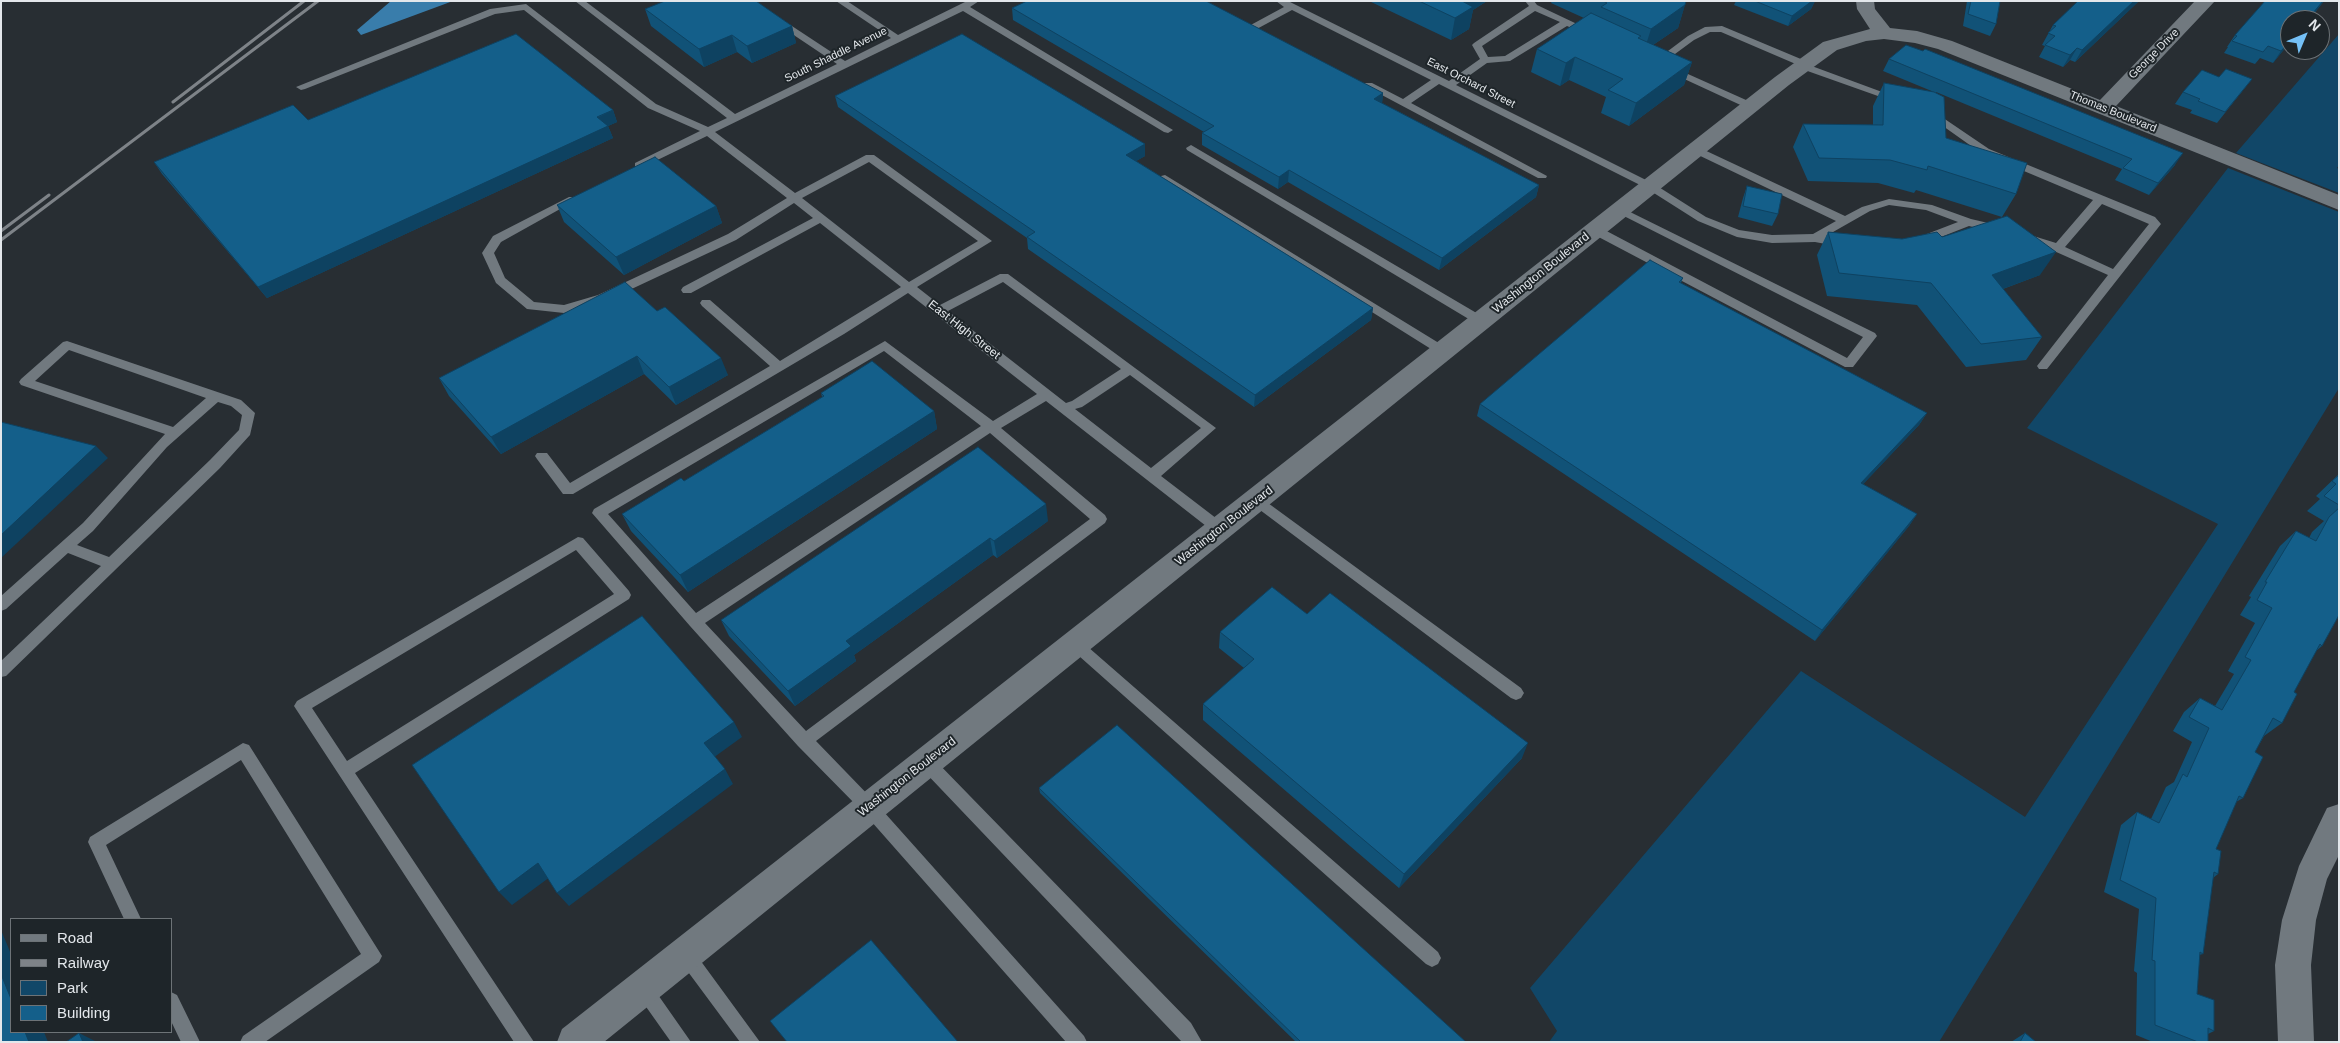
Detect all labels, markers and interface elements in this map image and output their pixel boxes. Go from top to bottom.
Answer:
north arrow [2280,10,2330,60]
text: N [2306,16,2324,34]
street label: South Shaddle Avenue [783,24,889,86]
street label: George Drive [2126,26,2182,82]
street label: East Orchard Street [1425,55,1517,111]
street label: Thomas Boulevard [2068,89,2158,135]
street label: Washington Boulevard [1490,230,1592,316]
street label: East High Street [925,297,1003,363]
street label: Washington Boulevard [1172,483,1276,569]
street label: Washington Boulevard [855,734,959,820]
legend [10,918,172,1033]
text: Road [57,929,93,946]
text: Railway [57,954,110,971]
text: Park [57,979,88,996]
text: Building [57,1004,110,1021]

